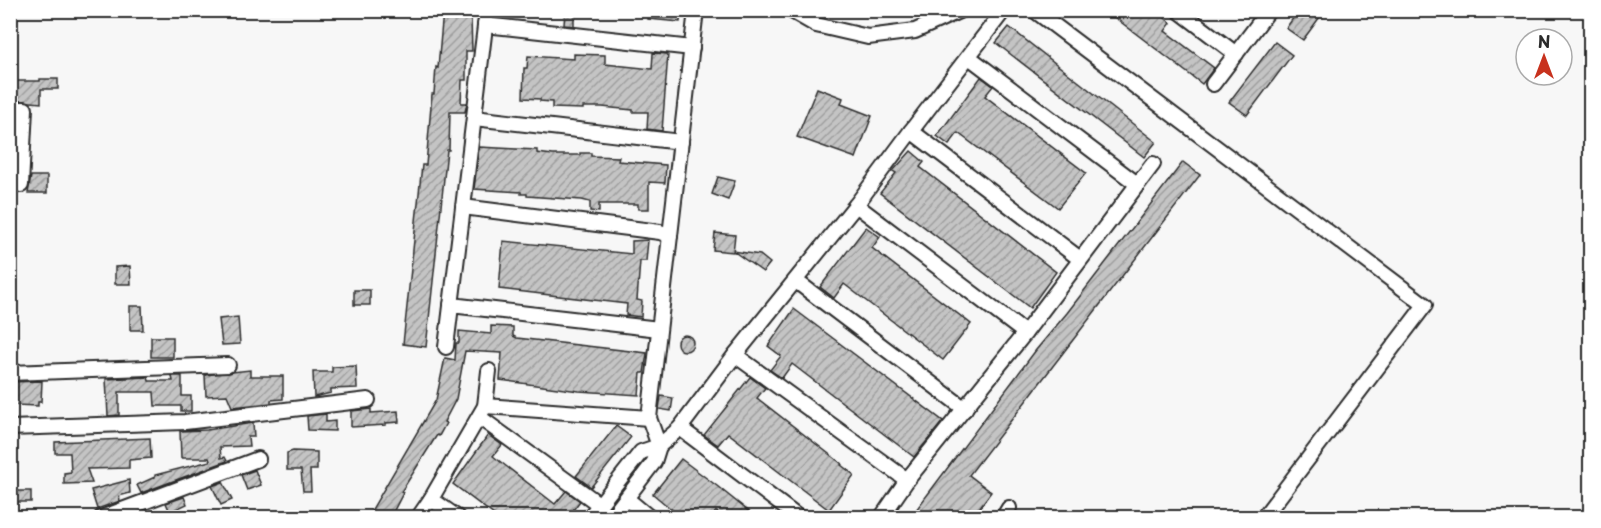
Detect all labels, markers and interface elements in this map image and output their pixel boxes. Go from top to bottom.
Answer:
north arrow [1514,27,1574,87]
text: N [1538,29,1550,53]

